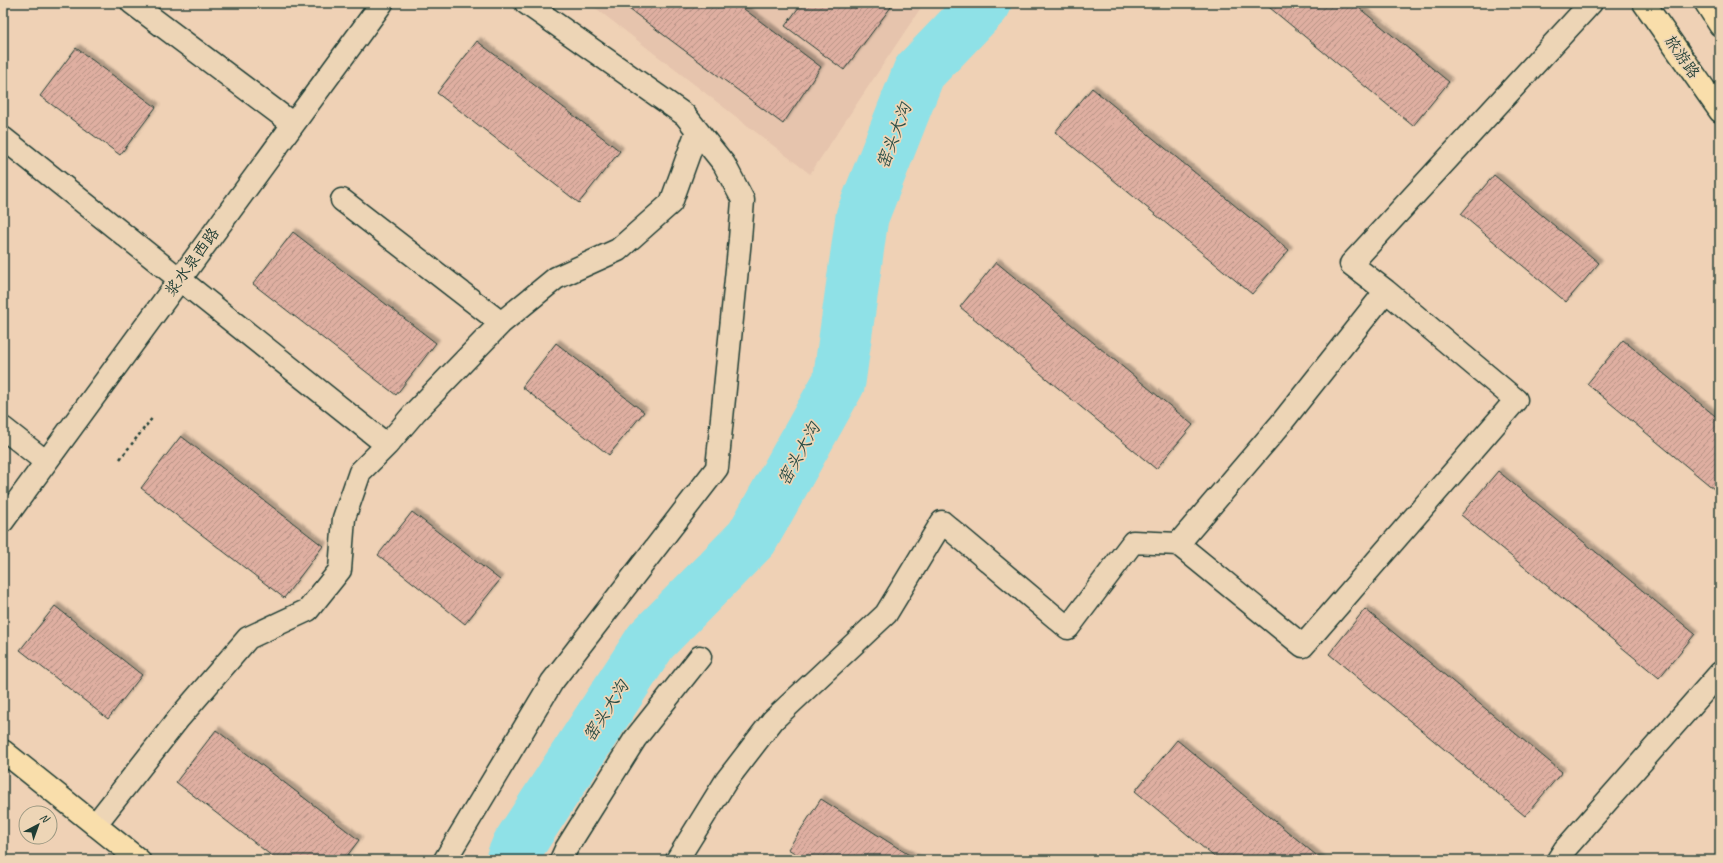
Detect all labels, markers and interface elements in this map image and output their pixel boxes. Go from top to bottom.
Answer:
street label: 旅游路 [1660,32,1704,82]
water label: 窑头大沟 [872,99,917,172]
street label: 浆水泉西路 [160,224,224,300]
water label: 窑头大沟 [773,417,826,489]
water label: 窑头大沟 [579,675,634,745]
north arrow [18,805,58,845]
text: N [37,810,53,826]

